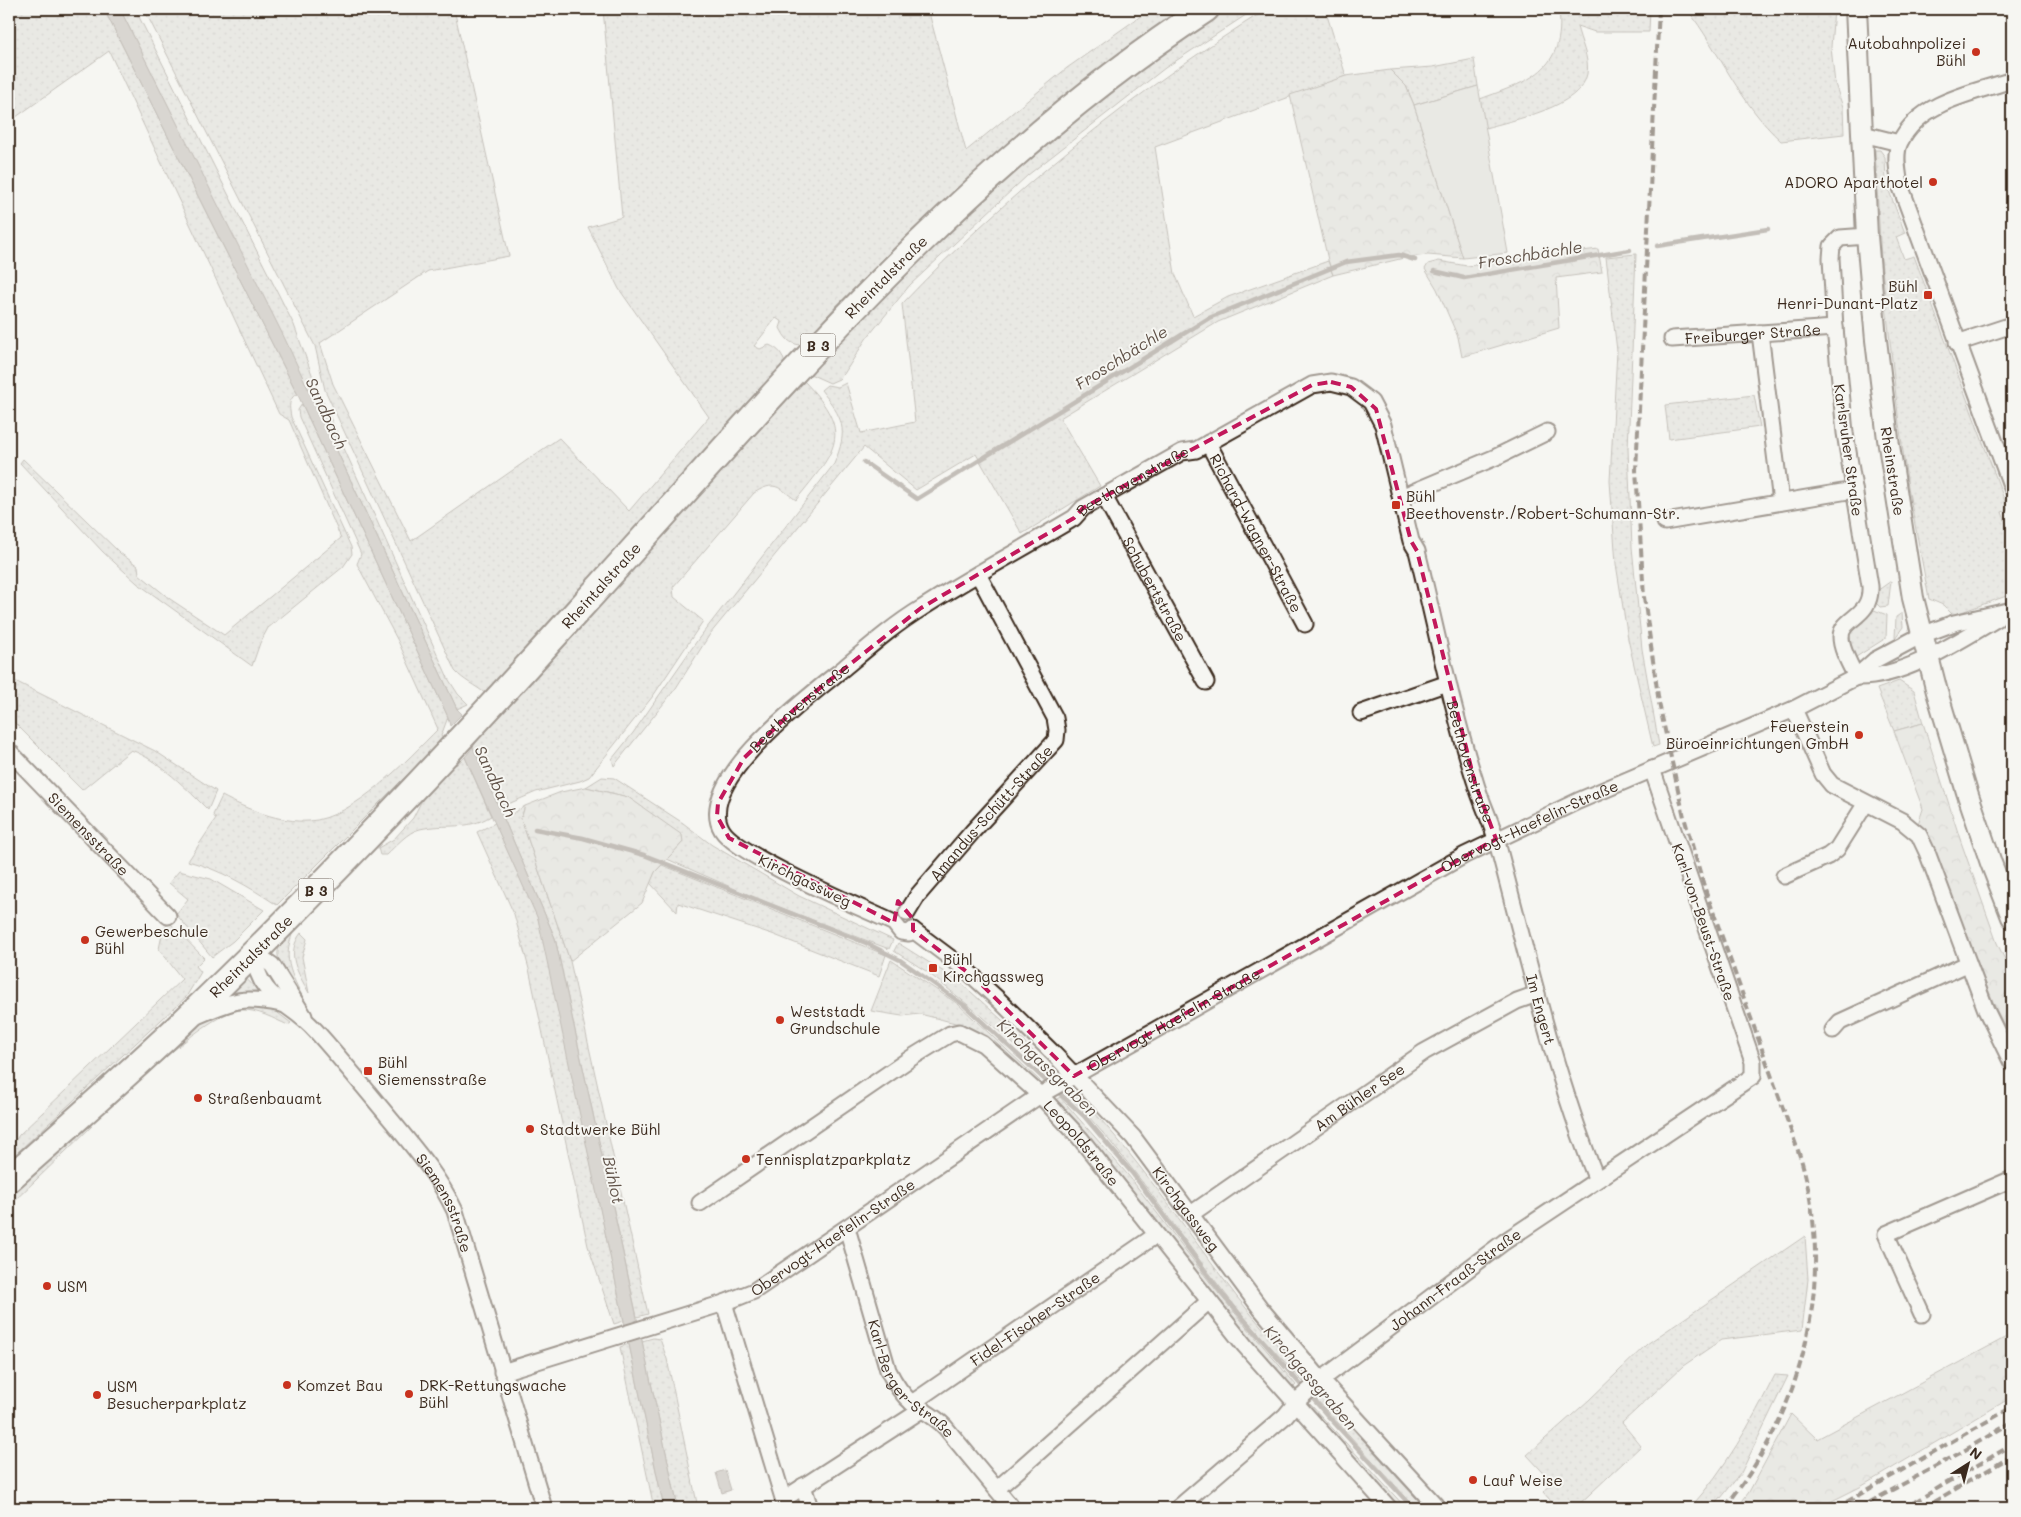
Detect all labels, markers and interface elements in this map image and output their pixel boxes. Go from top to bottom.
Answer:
place label: Autobahnpolizei Bühl [1848,33,1966,70]
marker: Autobahnpolizei Bühl [1970,46,1982,58]
place label: ADORO Aparthotel [1784,172,1923,192]
marker: ADORO Aparthotel [1927,176,1939,188]
street label: Rheintalstraße [840,231,932,323]
water label: Froschbächle [1476,235,1584,273]
place label: Bühl Henri-Dunant-Platz [1777,276,1918,313]
marker: Bühl Henri-Dunant-Platz [1922,289,1934,301]
street label: Freiburger Straße [1684,319,1821,348]
water label: Froschbächle [1071,320,1171,394]
road number: B 3 [800,334,836,356]
water label: Sandbach [301,374,353,452]
street label: Karlsruher Straße [1830,382,1868,518]
street label: Rheinstraße [1877,426,1910,517]
street label: Beethovenstraße [1071,441,1190,520]
street label: Richard-Wagner-Straße [1205,450,1307,616]
place label: Bühl Beethovenstr./Robert-Schumann-Str. [1406,486,1680,523]
marker: Bühl Beethovenstr./Robert-Schumann-Str. [1390,499,1402,511]
street label: Schubertstraße [1118,533,1192,645]
street label: Rheintalstraße [557,538,645,632]
street label: Beethovenstraße [745,658,853,756]
street label: Beethovenstraße [1443,698,1499,825]
place label: Feuerstein Büroeinrichtungen GmbH [1666,716,1849,753]
marker: Feuerstein Büroeinrichtungen GmbH [1853,729,1865,741]
street label: Amandus-Schütt-Straße [925,740,1057,885]
water label: Sandbach [470,742,522,820]
street label: Obervogt-Haefelin-Straße [1436,775,1621,877]
street label: Siemensstraße [44,788,134,880]
street label: Karl-von-Beust-Straße [1668,841,1740,1003]
street label: Kirchgassweg [755,849,855,911]
road number: B 3 [298,878,334,902]
street label: Rheintalstraße [205,910,297,1002]
place label: Gewerbeschule Bühl [95,921,209,958]
marker: Gewerbeschule Bühl [79,934,91,946]
place label: Bühl Kirchgassweg [943,949,1044,986]
marker: Bühl Kirchgassweg [927,962,939,974]
street label: Obervogt-Haefelin-Straße [1084,963,1264,1076]
street label: Im Engert [1522,972,1561,1047]
place label: Weststadt Grundschule [790,1001,881,1038]
marker: Weststadt Grundschule [774,1014,786,1026]
water label: Kirchgassgraben [993,1014,1103,1121]
place label: Bühl Siemensstraße [378,1052,487,1089]
street label: Am Bühler See [1310,1059,1408,1135]
marker: Bühl Siemensstraße [362,1065,374,1077]
place label: Straßenbauamt [208,1088,322,1108]
marker: Straßenbauamt [192,1092,204,1104]
street label: Leopoldstraße [1040,1096,1124,1190]
place label: Stadtwerke Bühl [540,1119,661,1139]
marker: Stadtwerke Bühl [524,1123,536,1135]
street label: Siemensstraße [412,1149,477,1255]
place label: Tennisplatzparkplatz [756,1149,911,1169]
marker: Tennisplatzparkplatz [740,1153,752,1165]
water label: Bühlot [599,1154,629,1206]
street label: Kirchgassweg [1148,1162,1225,1255]
street label: Obervogt-Haefelin-Straße [746,1174,919,1301]
street label: Johann-Fraaß-Straße [1385,1224,1525,1335]
street label: Fidel-Fischer-Straße [966,1267,1104,1370]
place label: USM [57,1276,87,1296]
marker: USM [41,1280,53,1292]
street label: Karl-Berger-Straße [864,1317,959,1442]
water label: Kirchgassgraben [1260,1320,1362,1434]
place label: Komzet Bau [297,1375,383,1395]
place label: DRK-Rettungswache Bühl [419,1375,567,1412]
place label: USM Besucherparkplatz [107,1376,247,1413]
marker: Komzet Bau [281,1379,293,1391]
marker: DRK-Rettungswache Bühl [403,1388,415,1400]
marker: USM Besucherparkplatz [91,1389,103,1401]
north arrow [1944,1440,1994,1490]
text: N [1966,1442,1986,1464]
place label: Lauf Weise [1483,1470,1563,1490]
marker: Lauf Weise [1467,1474,1479,1486]

